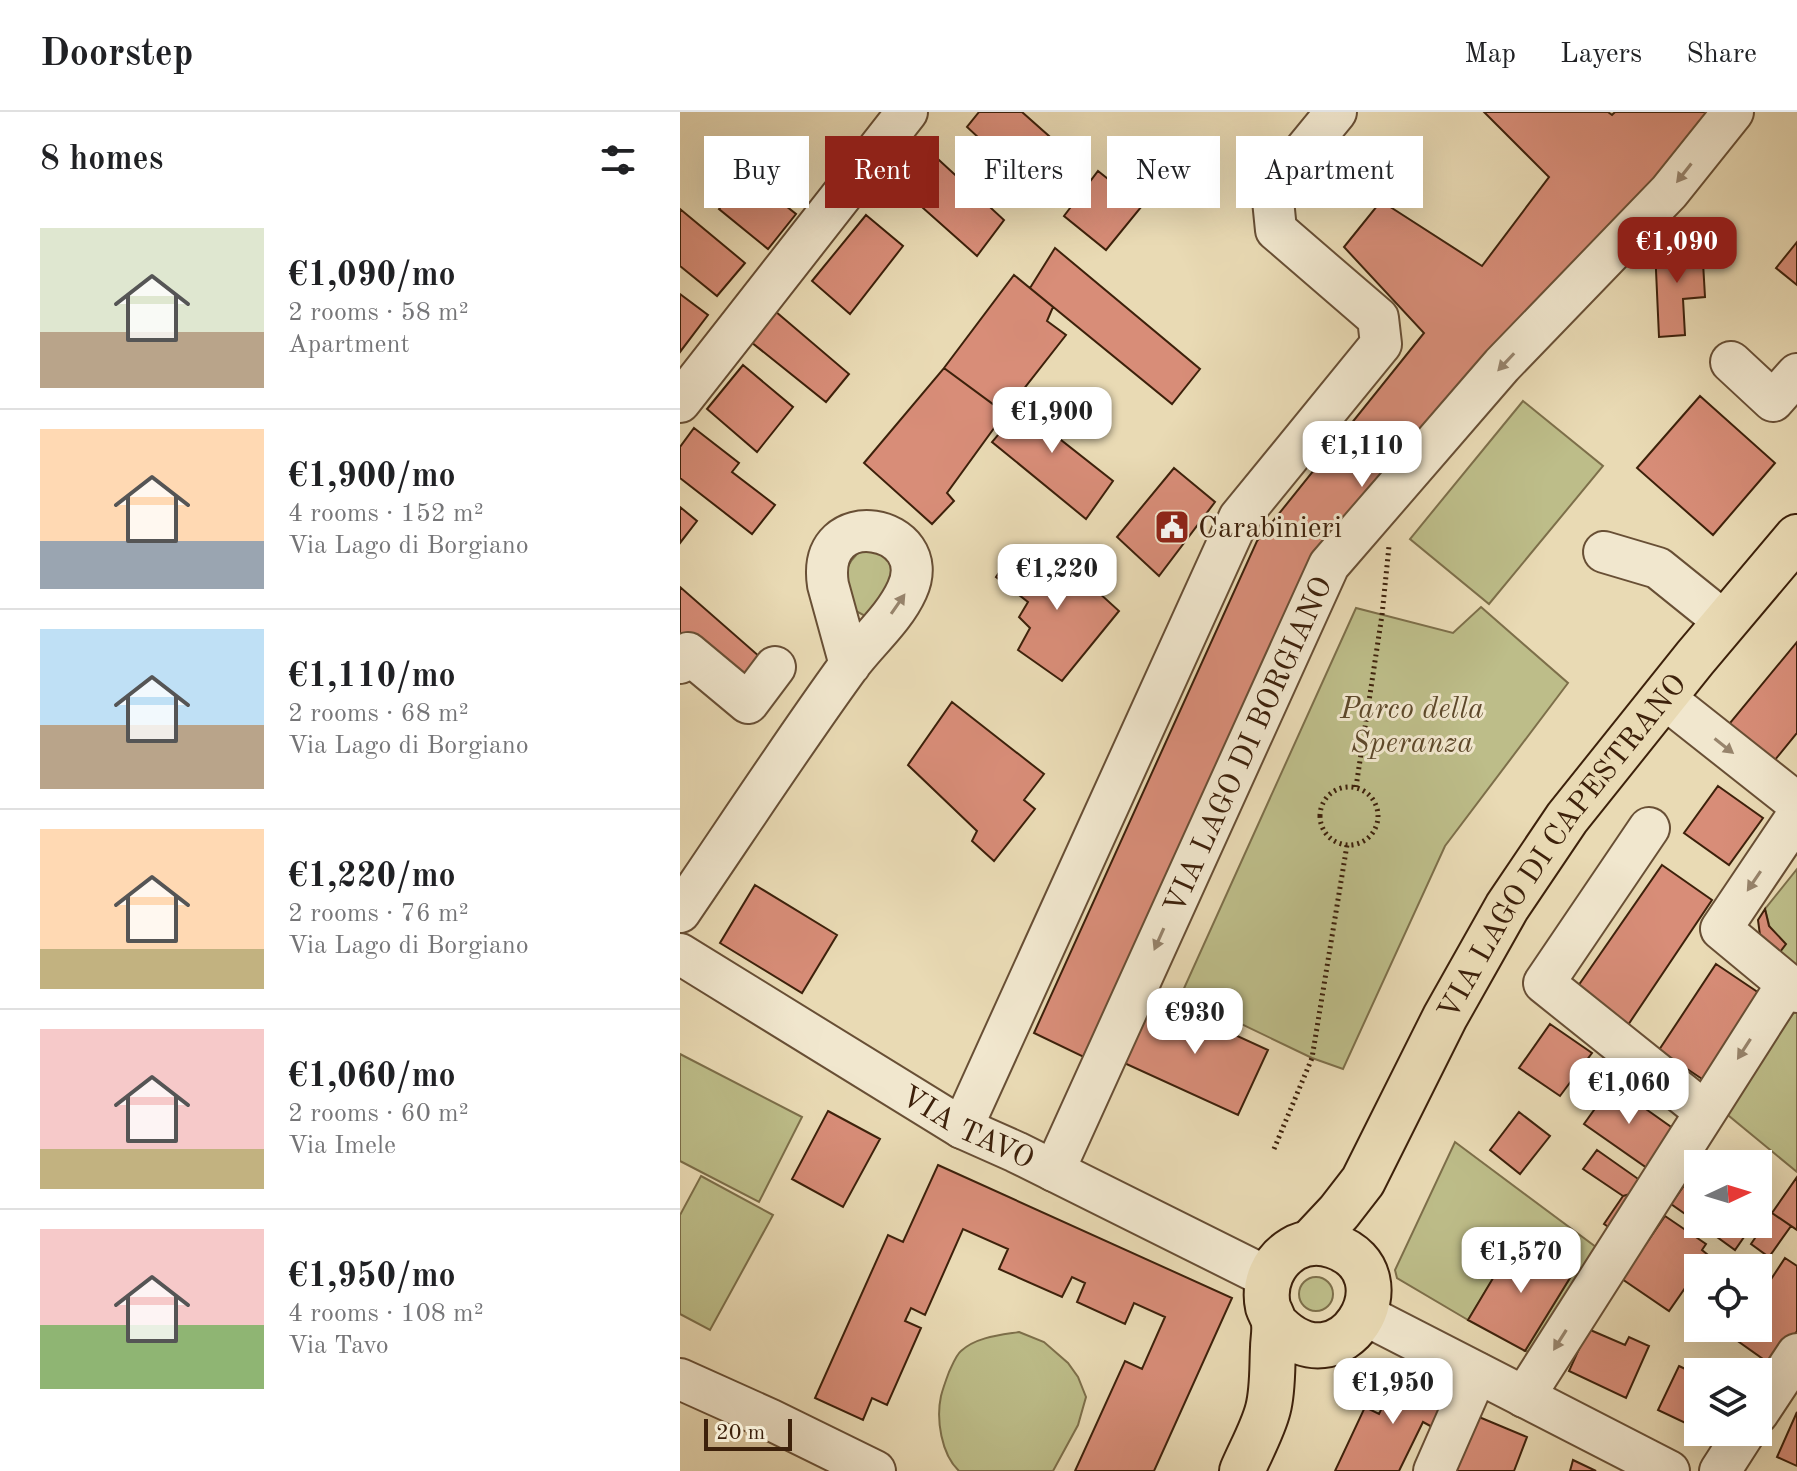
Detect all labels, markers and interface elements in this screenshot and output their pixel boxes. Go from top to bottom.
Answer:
text: Doorstep [40,36,193,74]
text: Map [1464,41,1516,69]
text: Layers [1560,41,1642,69]
text: Share [1686,41,1757,69]
chip: Buy [704,136,809,208]
chip: Rent [825,136,939,208]
chip: Filters [955,136,1091,208]
chip: New [1107,136,1220,208]
chip: Apartment [1236,136,1423,208]
icon: filters [596,138,640,182]
text: 8 homes [40,143,163,177]
one-way arrow [1677,163,1693,183]
pin: €1,090 [1612,217,1742,285]
text: €1,090 [1636,230,1718,256]
text: €1,090/mo [288,259,456,293]
icon: home [104,260,200,356]
text: 2 rooms · 58 m² [288,300,469,326]
text: Apartment [288,332,410,358]
one-way arrow [1497,352,1515,371]
pin: €1,900 [987,387,1117,455]
text: €1,900 [1011,400,1093,426]
pin: €1,110 [1297,421,1427,489]
text: €1,110 [1321,434,1403,460]
text: €1,900/mo [288,460,456,494]
icon: home [104,461,200,557]
text: 4 rooms · 152 m² [288,501,484,527]
public building icon: Carabinieri [1153,508,1191,546]
place label: Carabinieri [1198,514,1342,544]
text: Via Lago di Borgiano [288,533,529,559]
pin: €1,220 [992,544,1122,612]
text: €1,220 [1016,557,1098,583]
street label: VIA LAGO DI BORGIANO [1160,573,1339,919]
one-way arrow [890,593,906,615]
text: €1,110/mo [288,660,456,694]
icon: home [104,661,200,757]
street label: VIA LAGO DI CAPESTRANO [1434,669,1693,1025]
park label: Parco della Speranza [1339,695,1484,759]
text: 2 rooms · 68 m² [288,701,469,727]
text: Via Lago di Borgiano [288,733,529,759]
one-way arrow [1714,737,1734,753]
text: €1,220/mo [288,860,456,894]
icon: home [104,861,200,957]
one-way arrow [1746,870,1761,891]
text: 2 rooms · 76 m² [288,901,469,927]
one-way arrow [1152,927,1166,951]
text: Via Lago di Borgiano [288,933,529,959]
pin: €930 [1148,988,1242,1056]
text: €930 [1165,1001,1225,1027]
one-way arrow [1737,1039,1752,1060]
pin: €1,060 [1564,1058,1694,1126]
text: €1,060/mo [288,1060,456,1094]
icon: home [104,1061,200,1157]
text: €1,060 [1588,1071,1670,1097]
street label: VIA TAVO [895,1081,1038,1175]
text: 2 rooms · 60 m² [288,1101,469,1127]
text: Via Imele [288,1133,396,1159]
north arrow [1684,1150,1772,1238]
map controls [1684,1150,1772,1446]
pin: €1,570 [1456,1227,1586,1295]
text: €1,570 [1480,1240,1562,1266]
button: locate [1684,1254,1772,1342]
text: €1,950/mo [288,1260,456,1294]
icon: home [104,1261,200,1357]
text: 4 rooms · 108 m² [288,1301,484,1327]
one-way arrow [1553,1329,1567,1351]
text: Via Tavo [288,1333,389,1359]
pin: €1,950 [1328,1358,1458,1426]
button: layers [1684,1358,1772,1446]
text: €1,950 [1352,1371,1434,1397]
scale bar [704,1415,792,1451]
text: 20 m [716,1422,765,1444]

